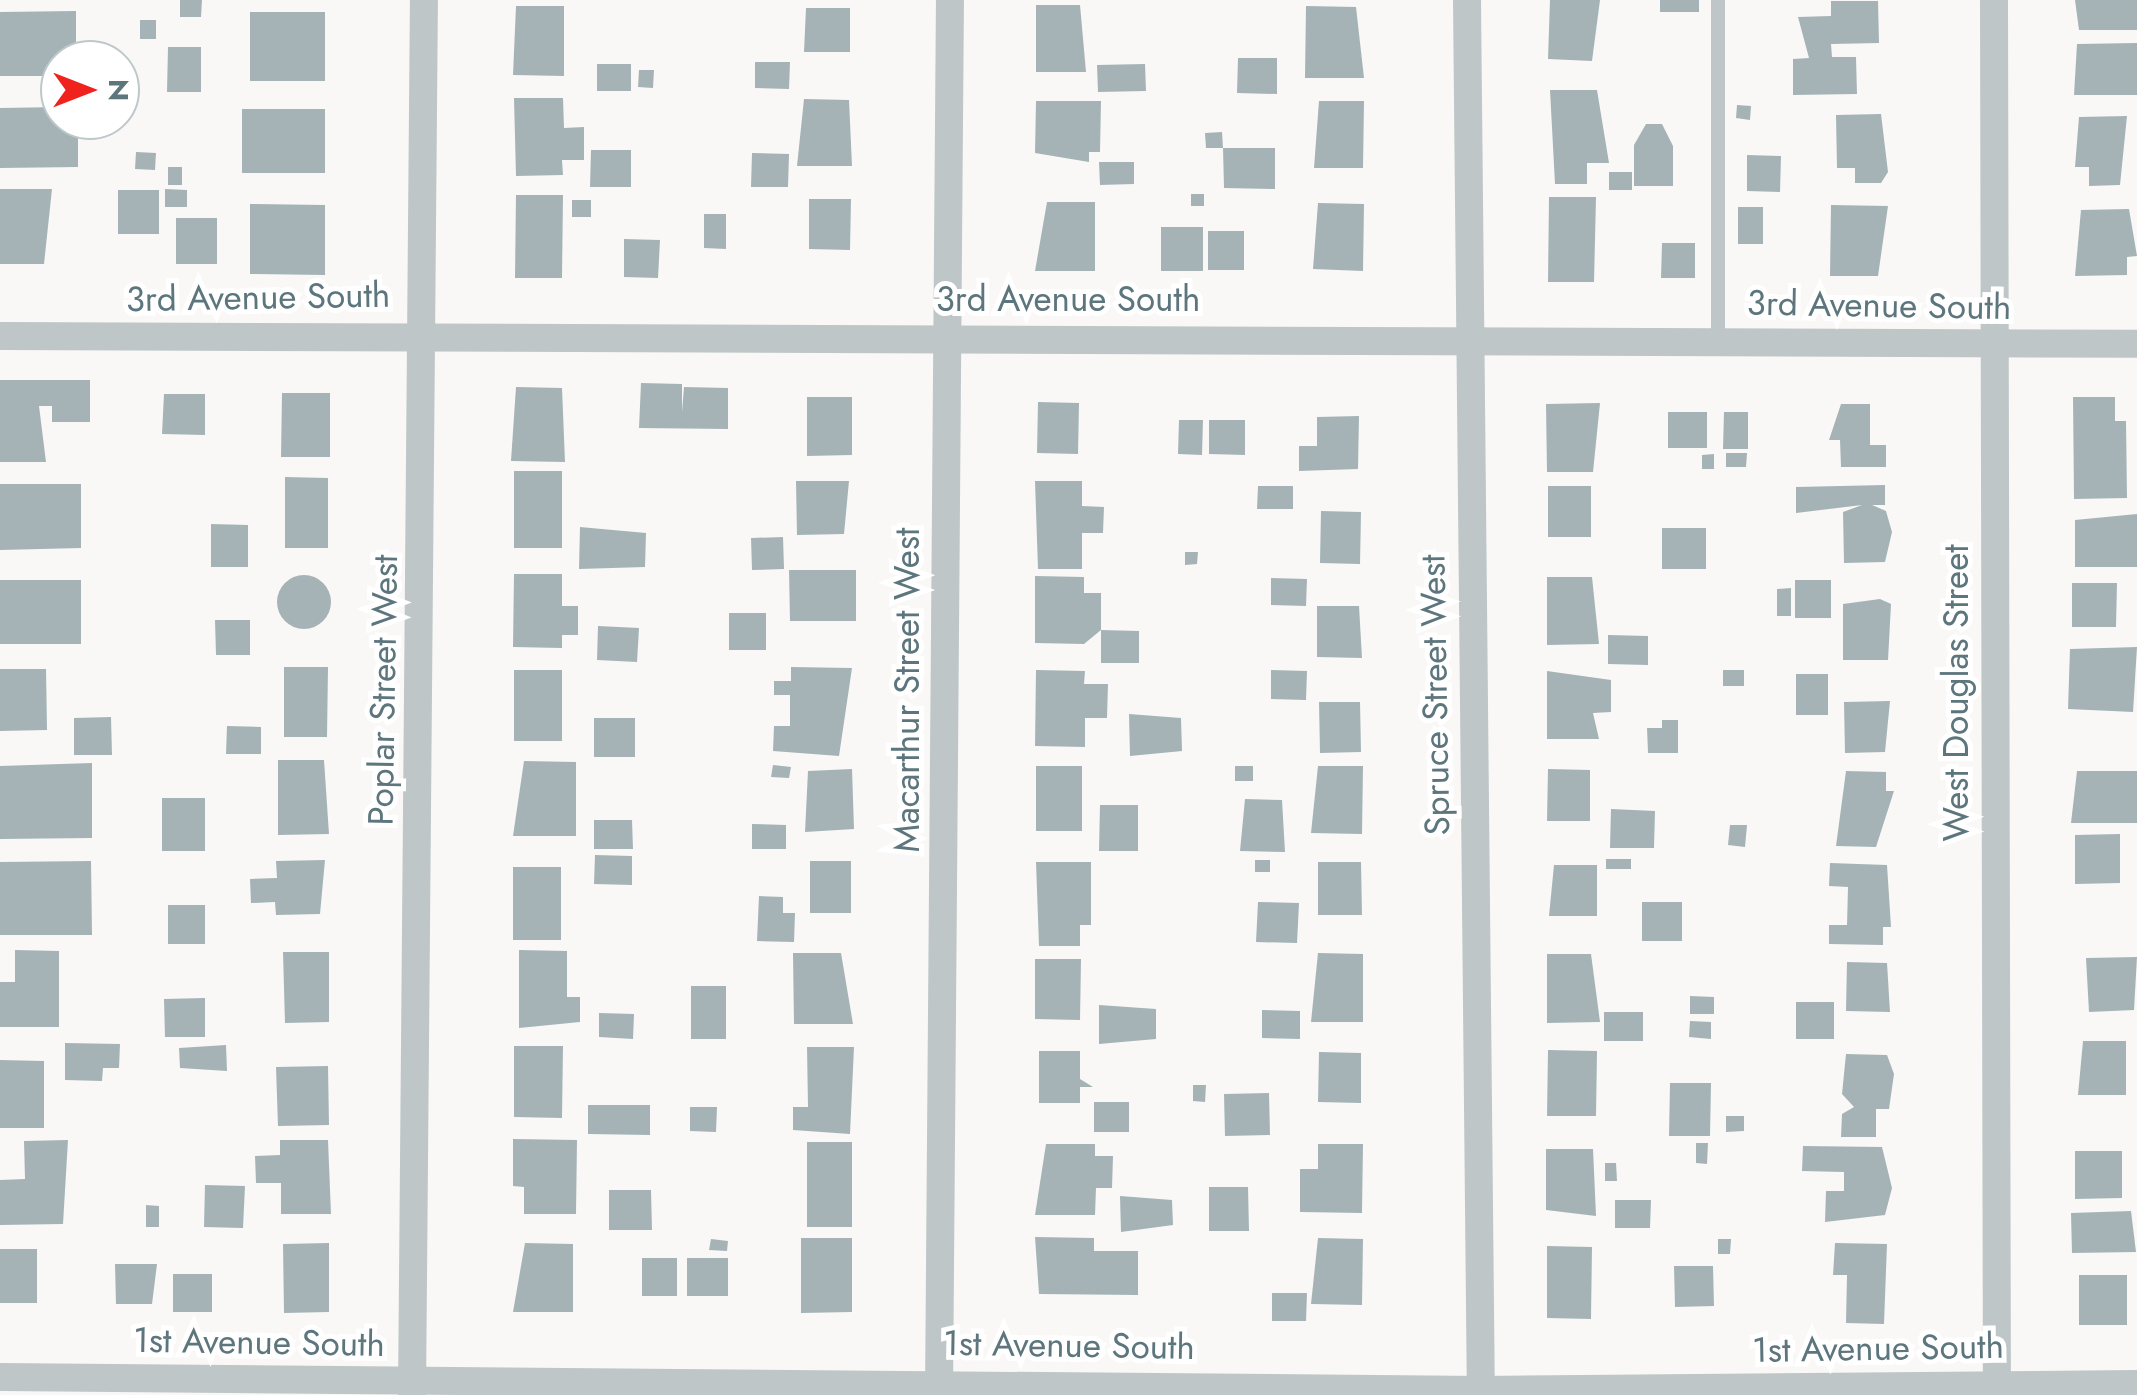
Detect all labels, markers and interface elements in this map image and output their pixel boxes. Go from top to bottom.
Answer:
north arrow [40,40,140,140]
text: N [98,79,139,101]
street label: 3rd Avenue South [125,274,391,320]
street label: 3rd Avenue South [936,278,1200,320]
street label: 3rd Avenue South [1746,282,2012,328]
street label: Macarthur Street West [886,528,928,852]
street label: West Douglas Street [1935,544,1977,842]
street label: Poplar Street West [360,554,406,826]
street label: Spruce Street West [1412,554,1458,836]
street label: 1st Avenue South [133,1319,385,1365]
street label: 1st Avenue South [943,1322,1195,1368]
street label: 1st Avenue South [1752,1325,2004,1371]

